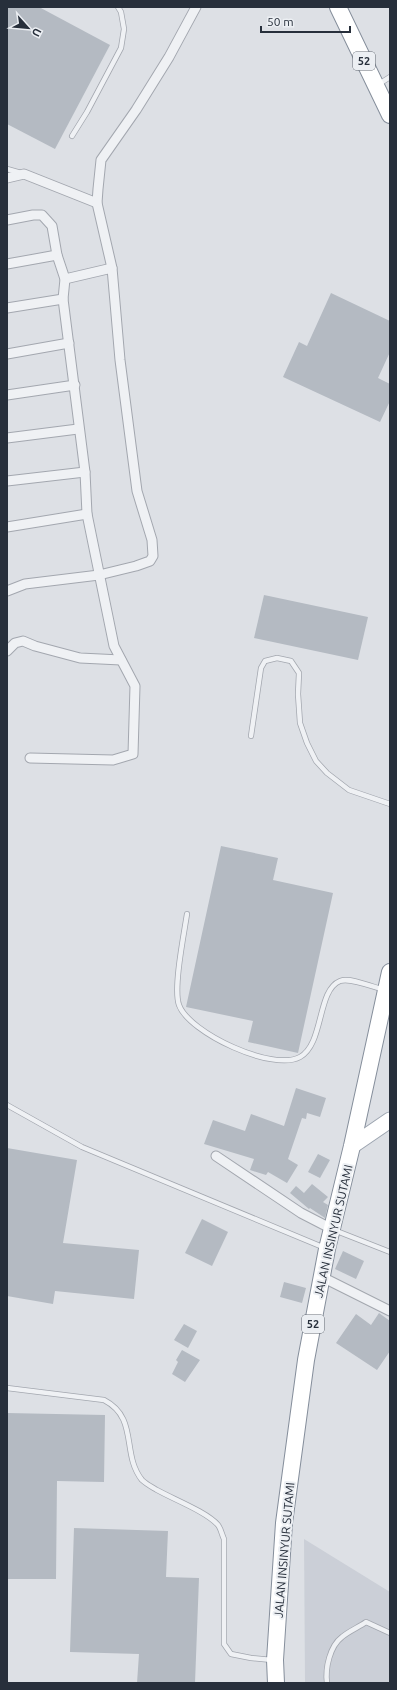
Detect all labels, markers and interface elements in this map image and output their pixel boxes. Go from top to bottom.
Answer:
north arrow [8,8,48,48]
scale bar [261,8,350,34]
text: 50 m [267,15,294,28]
text: U [30,26,44,39]
road number: 52 [353,52,375,70]
street label: JALAN INSINYUR SUTAMI [311,1163,355,1299]
road number: 52 [302,1315,324,1333]
street label: JALAN INSINYUR SUTAMI [272,1482,296,1618]

